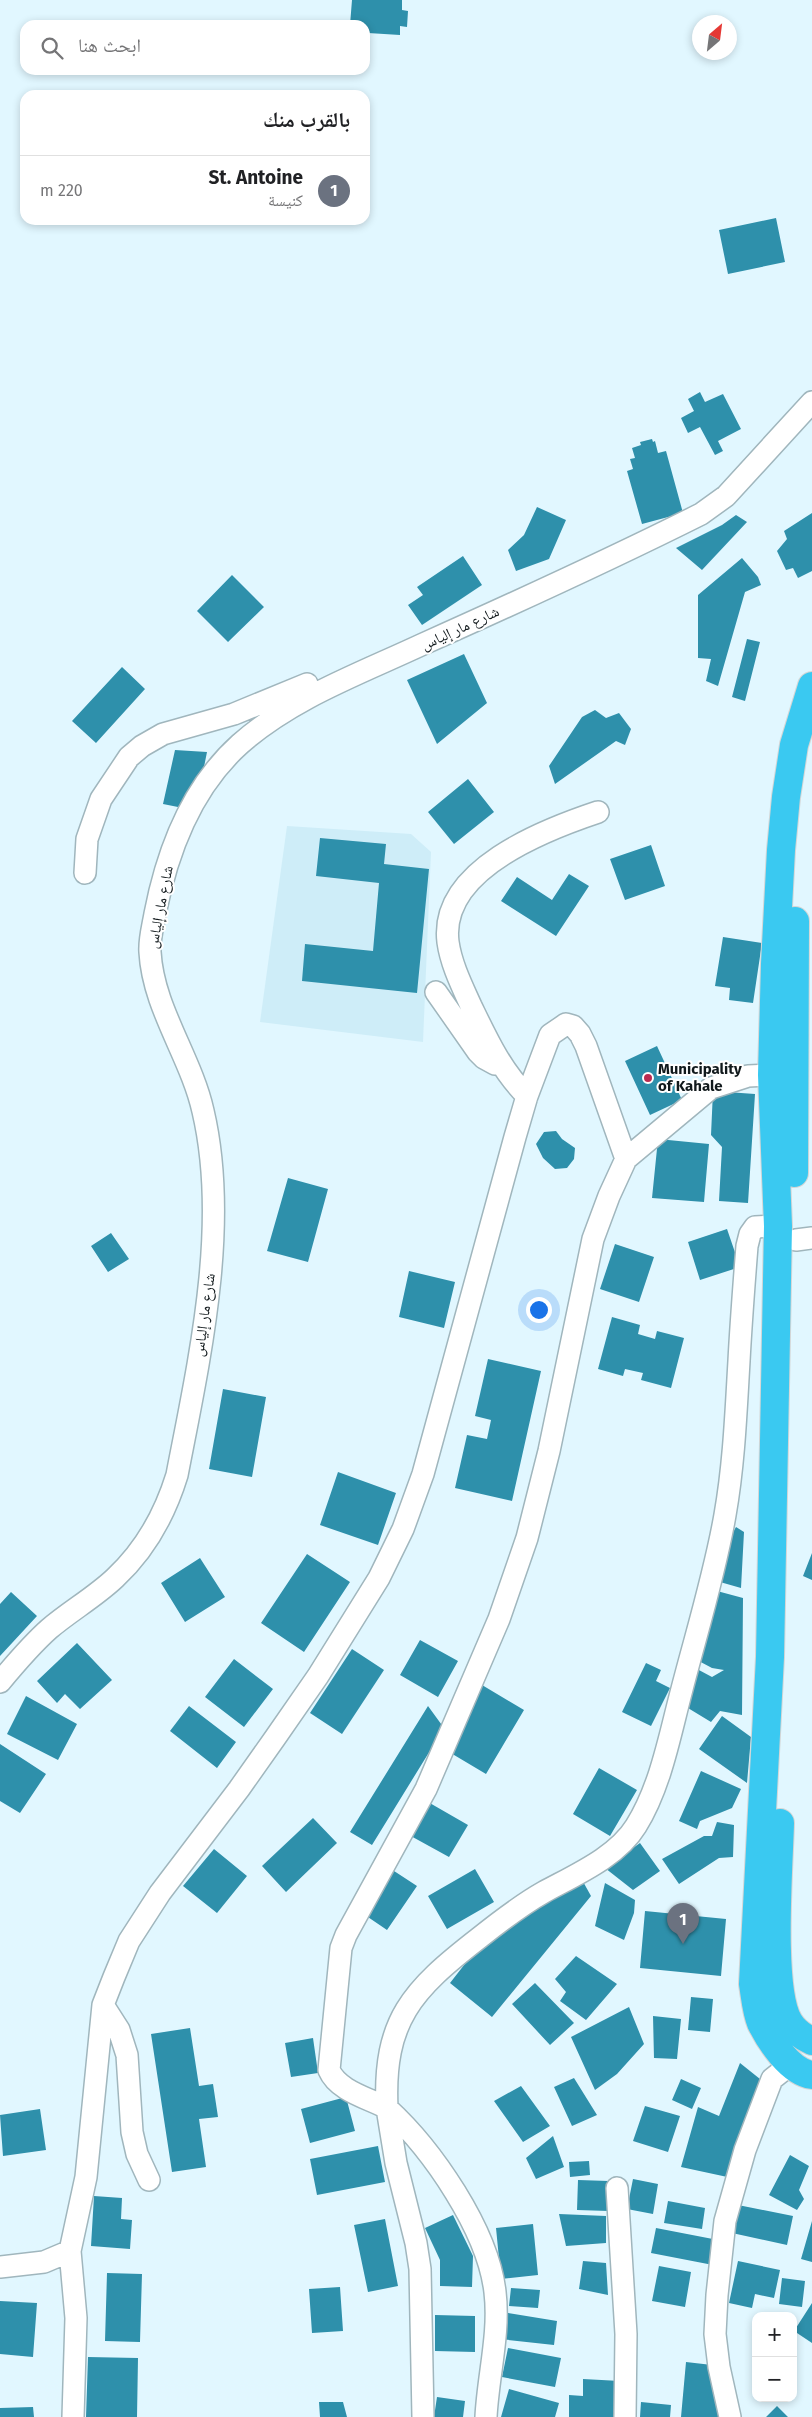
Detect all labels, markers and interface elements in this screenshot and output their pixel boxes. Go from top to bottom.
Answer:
north arrow [692,15,737,60]
search box [20,20,370,75]
icon: search [38,34,66,62]
text: ابحث هنا [78,34,141,57]
text: بالقرب منك [263,107,350,133]
text: St. Antoine [209,166,303,189]
text: 220 m [40,181,83,200]
text: 1 [330,181,338,200]
text: كنيسة [268,191,303,210]
street label: شارع مار إلياس [418,602,502,655]
street label: شارع مار إلياس [143,864,178,950]
place label: Municipality of Kahale [658,1060,742,1095]
marker: Municipality of Kahale [642,1072,654,1084]
street label: شارع مار إلياس [189,1272,220,1358]
your location [526,1297,552,1323]
pin: 1 [667,1903,699,1944]
map controls [752,2312,797,2402]
button: + [752,2312,797,2357]
button: − [752,2357,797,2402]

